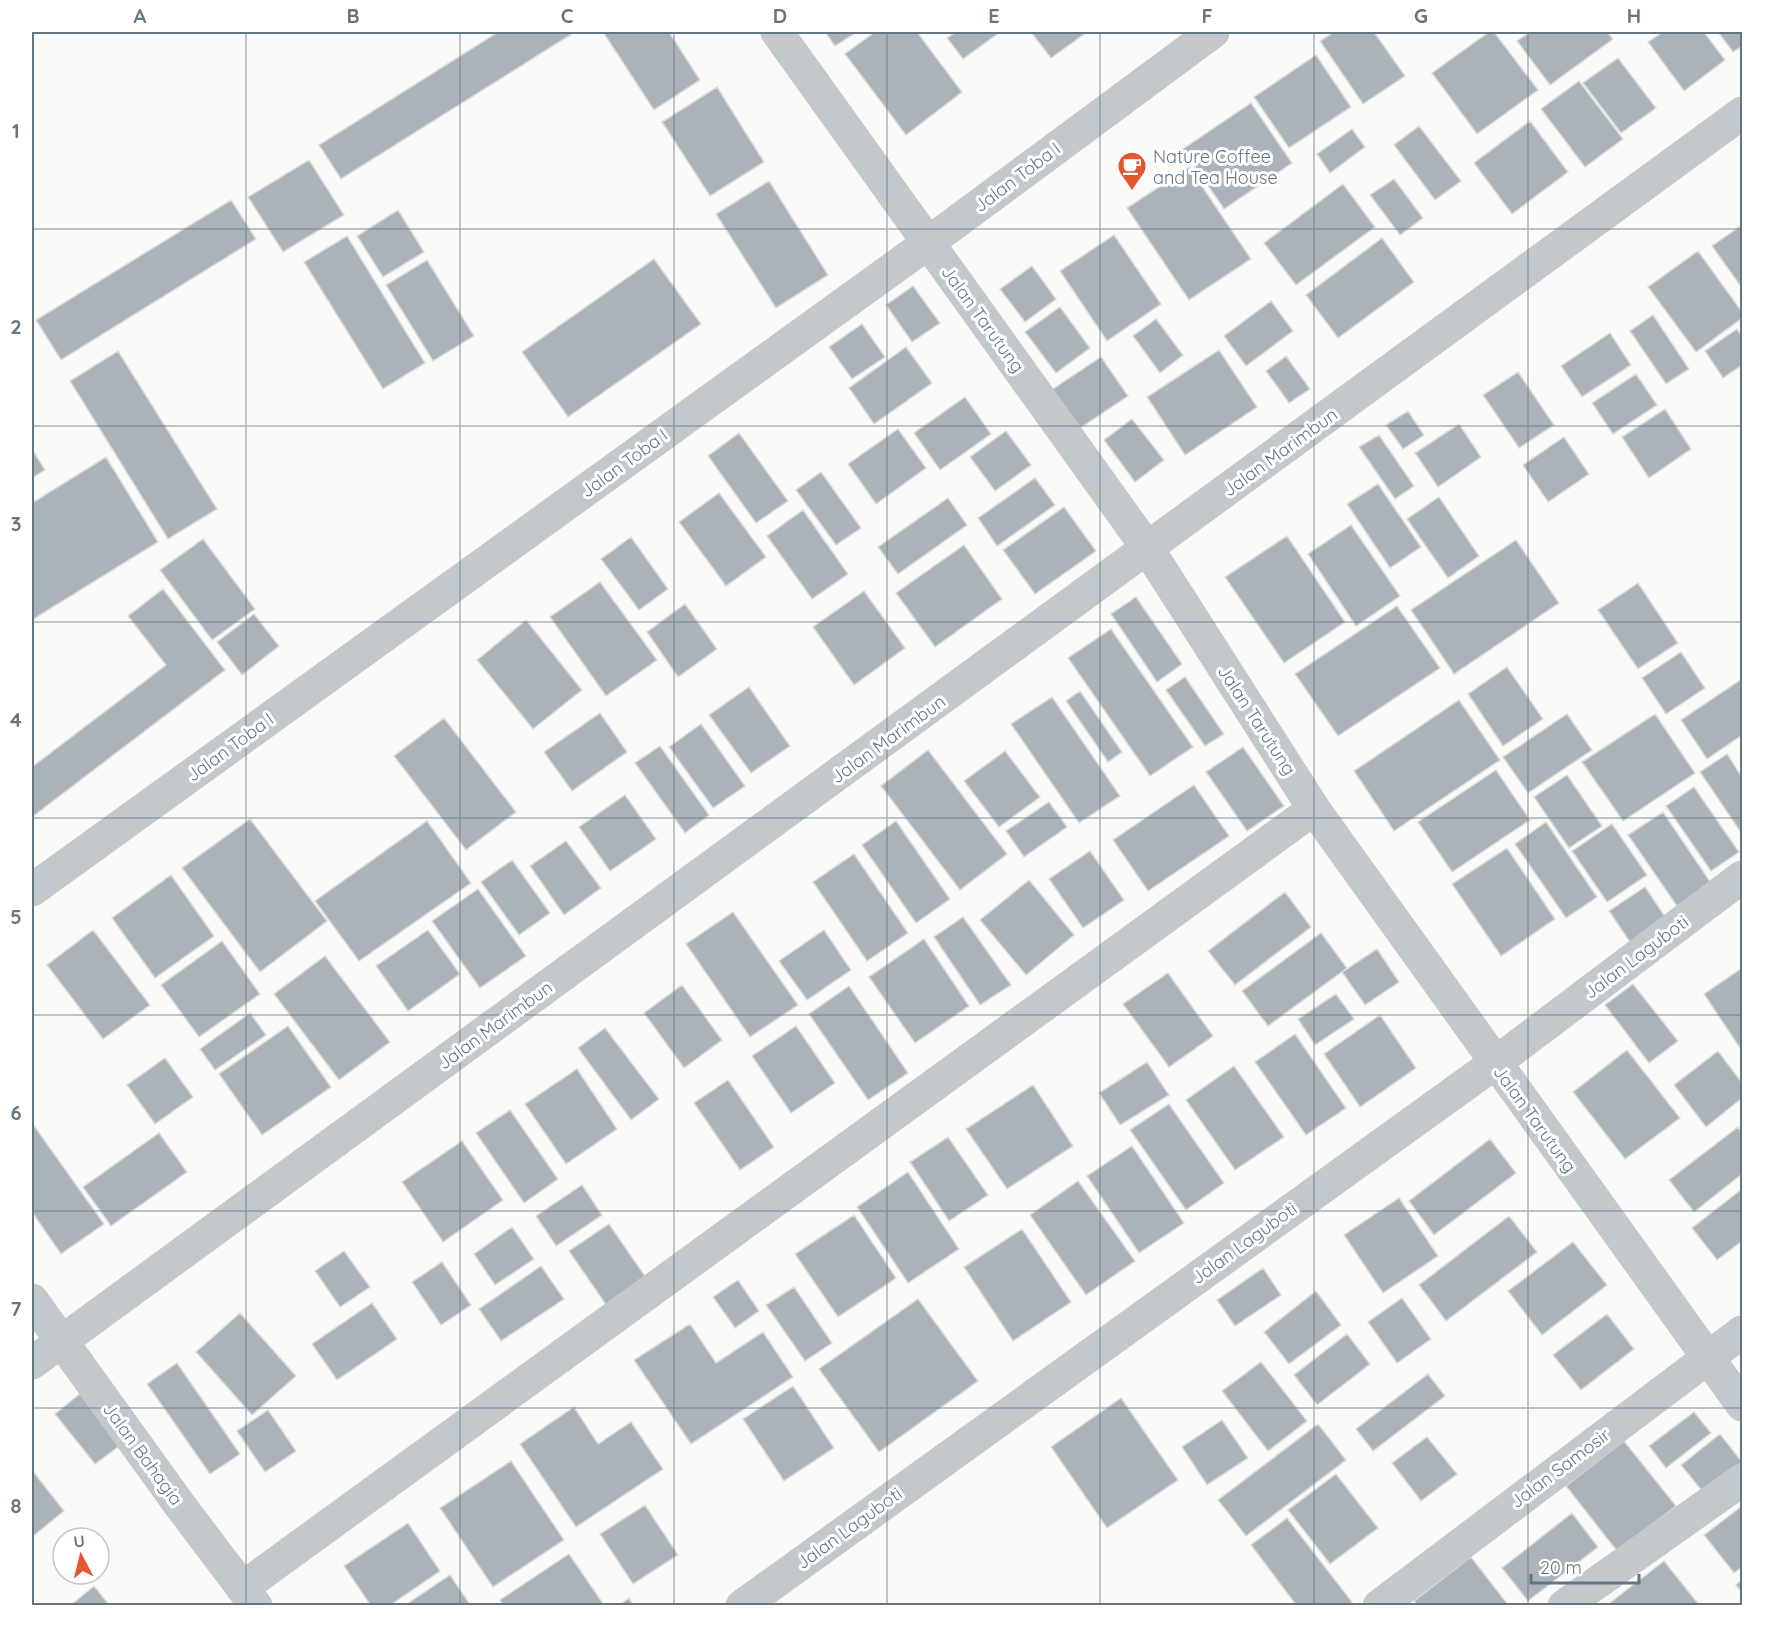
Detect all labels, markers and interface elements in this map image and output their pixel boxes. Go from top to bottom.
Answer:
text: A [134,3,147,28]
text: B [346,3,360,28]
text: C [561,3,574,28]
text: D [773,3,787,28]
text: E [988,3,1000,28]
text: F [1201,3,1213,28]
text: G [1414,3,1428,28]
text: H [1627,3,1641,28]
text: 1 [12,118,20,143]
street label: Jalan Toba I [969,137,1065,217]
place label: Nature Coffee and Tea House [1153,145,1278,189]
cafe icon: Nature Coffee and Tea House [1116,150,1148,192]
street label: Jalan Tarutung [936,261,1030,377]
text: 2 [10,314,22,339]
street label: Jalan Marimbun [1218,403,1342,501]
street label: Jalan Toba I [576,424,672,502]
text: 3 [11,511,21,536]
street label: Jalan Tarutung [1213,661,1301,779]
street label: Jalan Marimbun [826,690,950,788]
text: 4 [10,707,22,732]
street label: Jalan Toba I [182,708,278,786]
text: 5 [10,904,22,929]
street label: Jalan Laguboti [1579,910,1693,1004]
street label: Jalan Marimbun [433,976,557,1074]
street label: Jalan Tarutung [1488,1061,1582,1177]
text: 6 [10,1100,22,1125]
street label: Jalan Laguboti [1187,1197,1301,1289]
text: 7 [11,1296,22,1321]
street label: Jalan Bahagia [98,1398,188,1510]
street label: Jalan Samosir [1506,1423,1615,1513]
street label: Jalan Laguboti [792,1482,906,1574]
text: 8 [11,1493,22,1518]
north arrow [51,1526,111,1586]
text: U [72,1530,86,1552]
scale bar [1531,1547,1639,1585]
text: 20 m [1540,1556,1582,1579]

